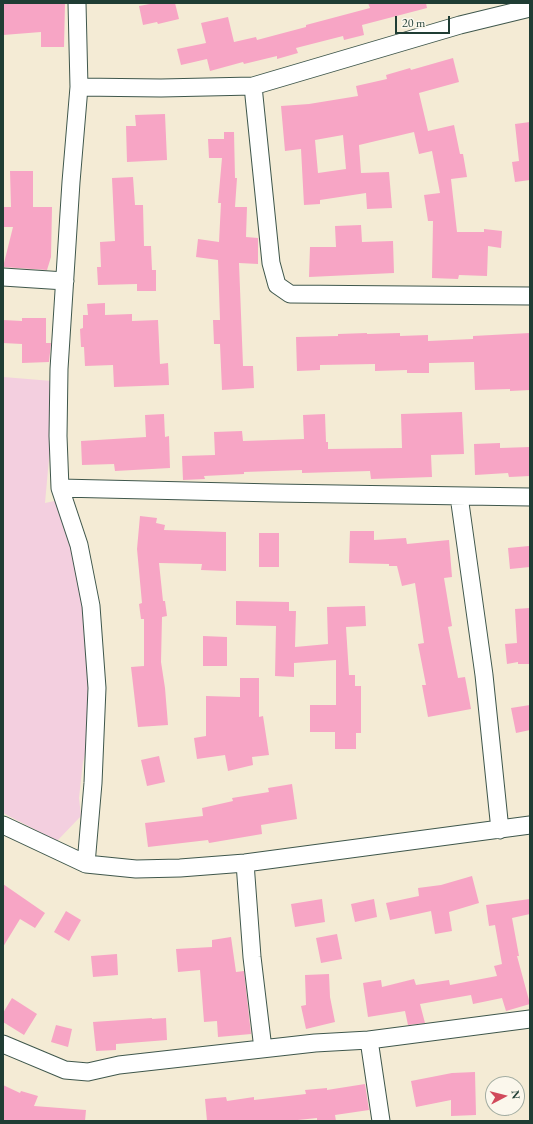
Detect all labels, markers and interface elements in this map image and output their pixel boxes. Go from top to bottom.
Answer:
scale bar [397,8,452,34]
text: 20 m [402,15,425,31]
north arrow [485,1076,525,1116]
text: N [508,1089,523,1100]

